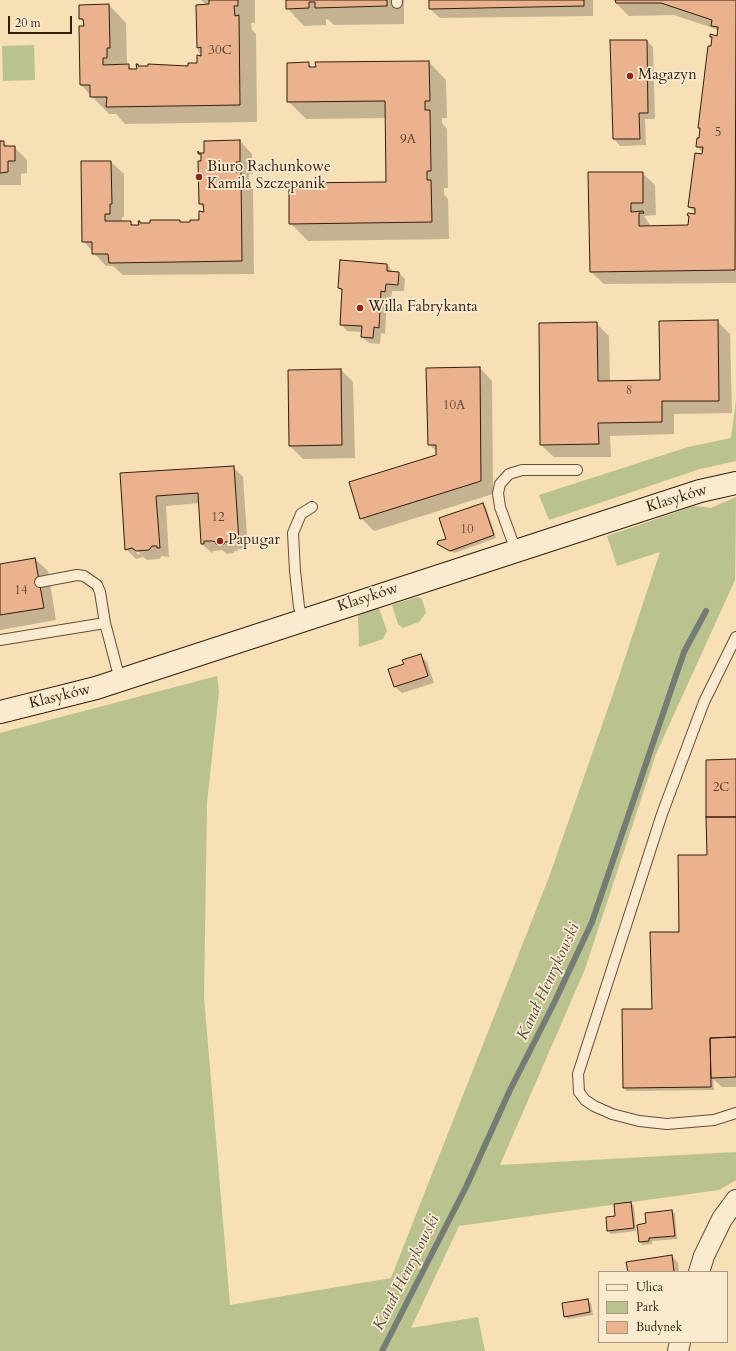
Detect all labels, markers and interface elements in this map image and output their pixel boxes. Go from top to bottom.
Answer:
scale bar [10,8,74,34]
text: 20 m [15,15,41,31]
house number: 30C [208,43,232,59]
place label: Magazyn [638,67,697,85]
marker: Magazyn [625,71,635,81]
house number: 5 [715,125,721,141]
house number: 9A [400,132,416,148]
place label: Biuro Rachunkowe Kamila Szczepanik [207,159,331,194]
marker: Biuro Rachunkowe Kamila Szczepanik [194,172,204,182]
place label: Willa Fabrykanta [368,299,478,317]
marker: Willa Fabrykanta [355,303,365,313]
house number: 8 [626,383,632,399]
house number: 10A [443,398,465,414]
street label: Klasyków [644,481,710,517]
house number: 12 [211,510,225,526]
house number: 10 [460,522,474,538]
place label: Papugar [228,532,280,550]
marker: Papugar [215,536,225,546]
street label: Klasyków [335,580,401,616]
house number: 14 [14,583,28,599]
street label: Klasyków [27,681,93,713]
house number: 2C [713,780,729,796]
water label: Kanał Henrykowski [514,920,584,1044]
water label: Kanał Henrykowski [370,1212,444,1334]
legend [598,1271,728,1343]
text: Ulica [636,1279,663,1295]
text: Park [636,1299,659,1315]
text: Budynek [636,1319,682,1335]

